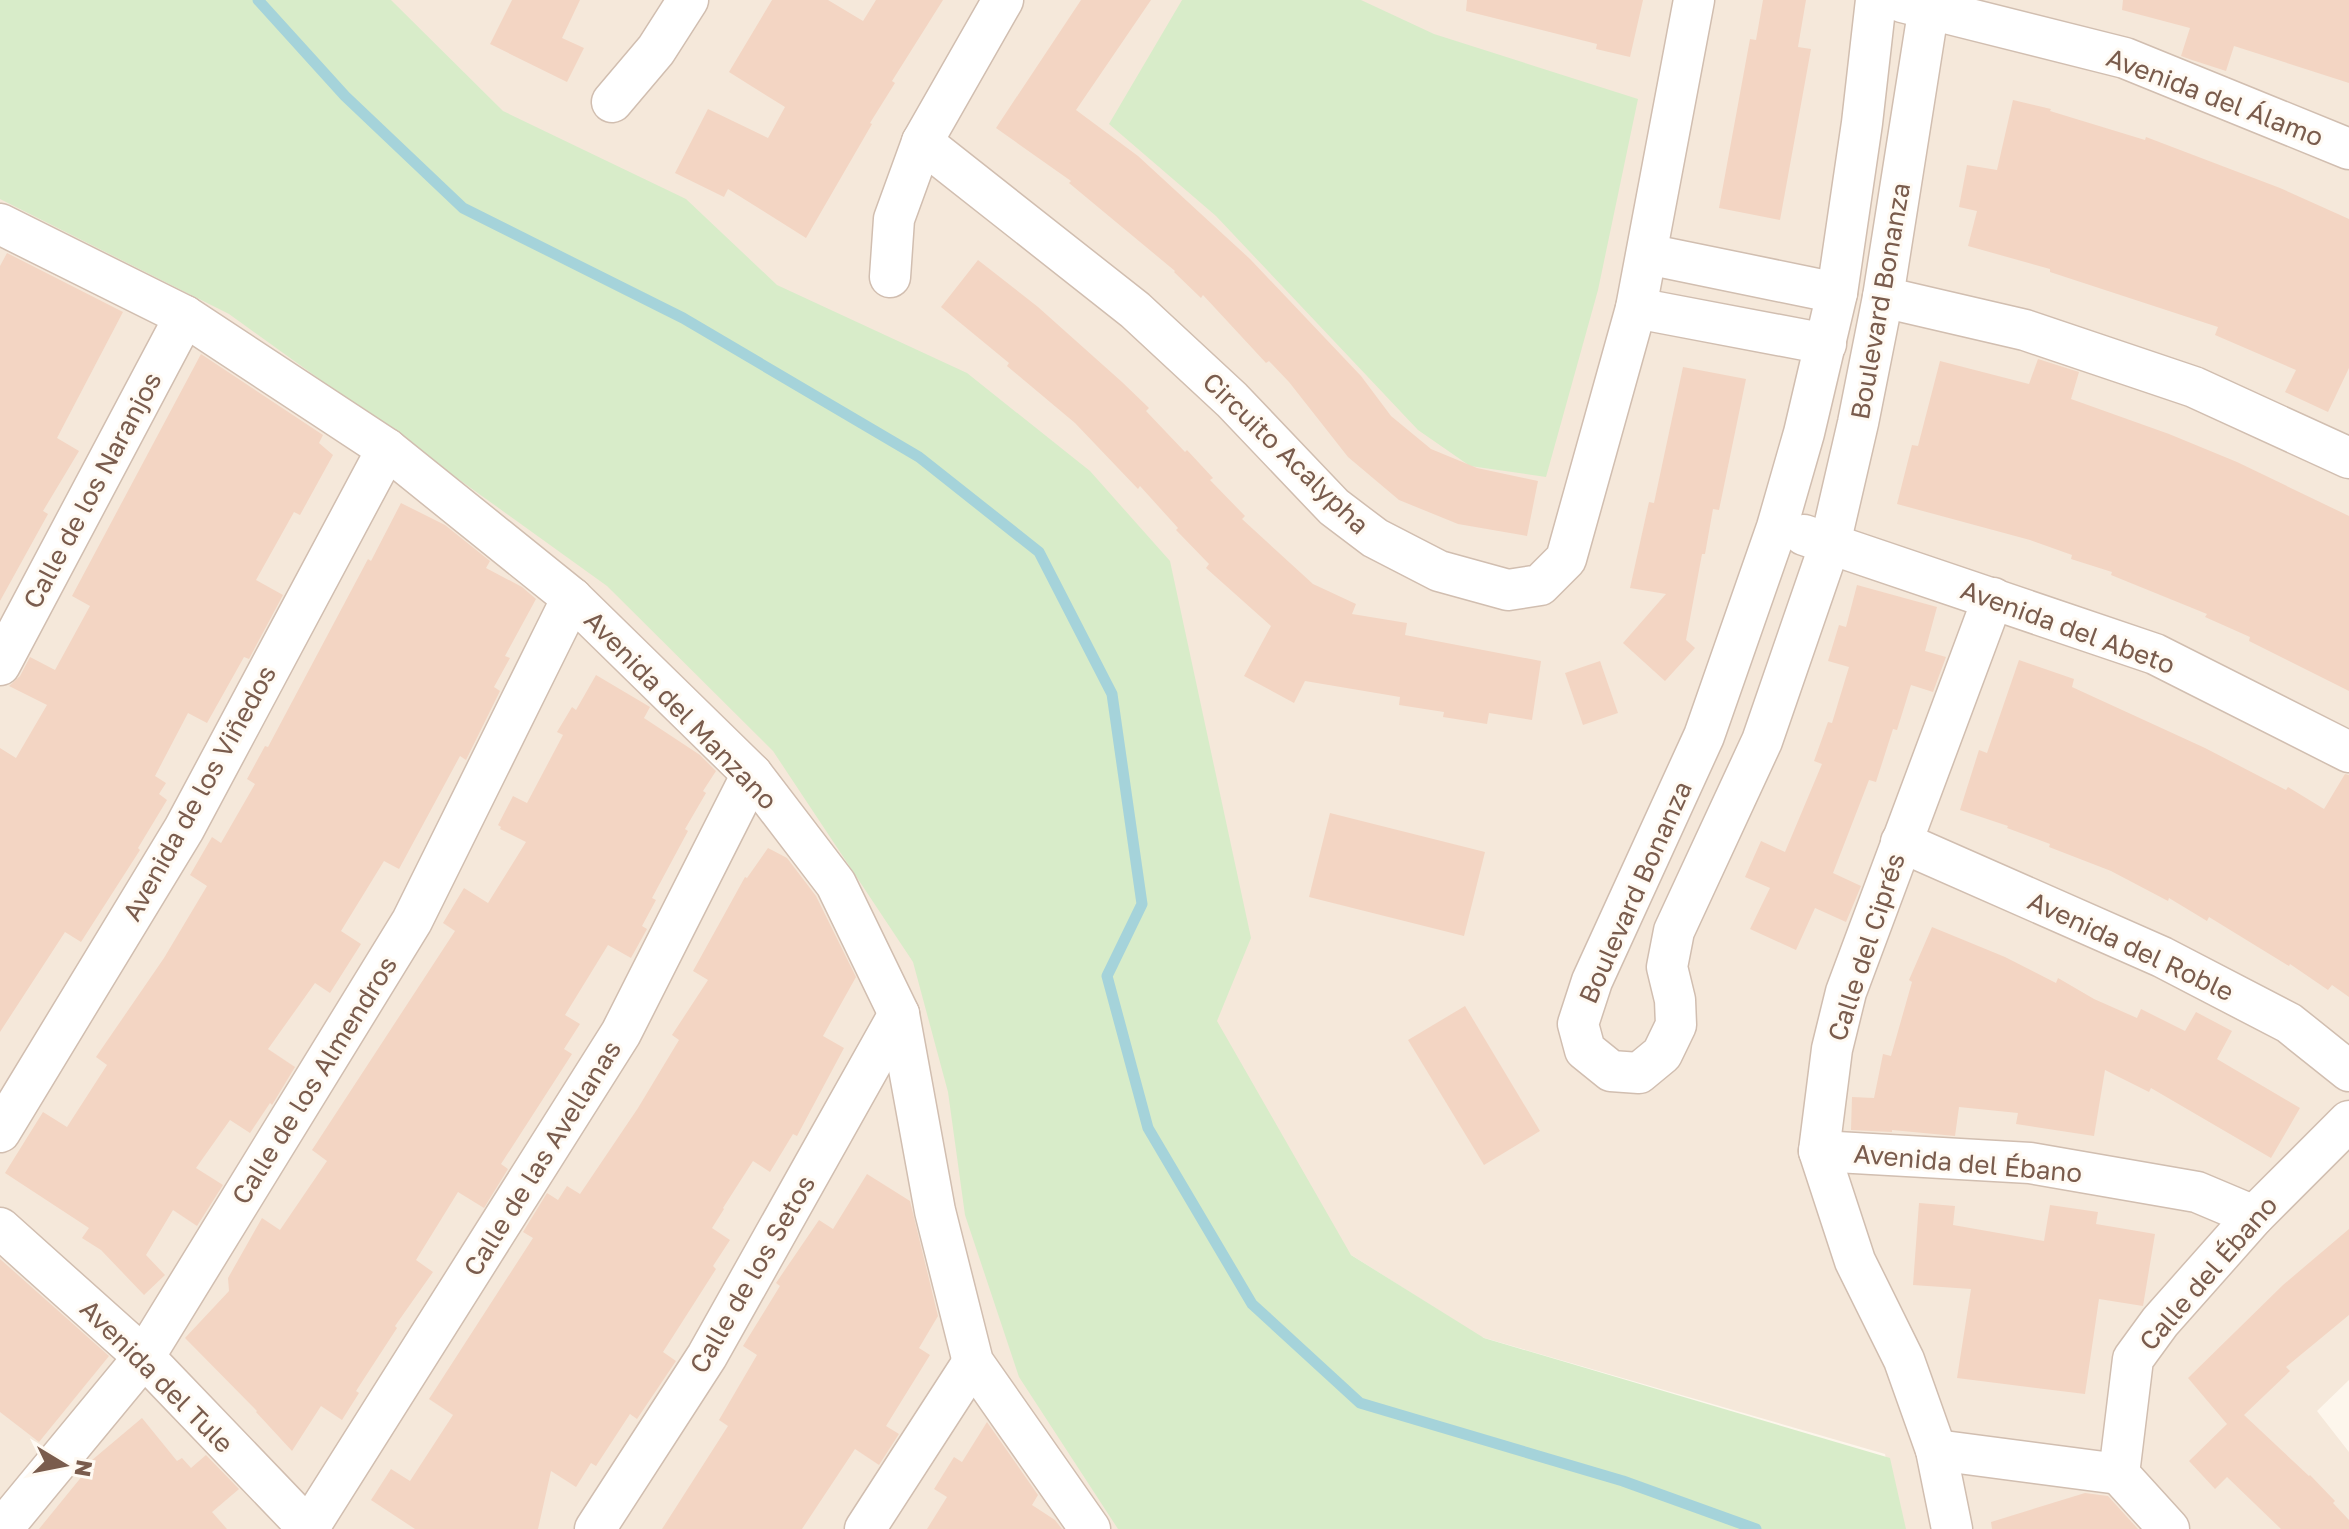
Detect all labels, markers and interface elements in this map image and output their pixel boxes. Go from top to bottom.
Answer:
street label: Avenida del Álamo [2102,41,2328,153]
street label: Boulevard Bonanza [1844,180,1916,422]
street label: Circuito Acalypha [1196,366,1376,540]
street label: Calle de los Naranjos [17,367,167,613]
street label: Avenida del Abeto [1957,574,2179,680]
street label: Avenida del Manzano [578,604,784,816]
street label: Avenida de los Viñedos [116,660,282,926]
street label: Boulevard Bonanza [1572,776,1698,1008]
street label: Calle del Ciprés [1821,849,1911,1045]
street label: Avenida del Roble [2023,885,2239,1007]
street label: Calle de los Almendros [225,950,403,1210]
street label: Calle de las Avellanas [457,1034,627,1282]
street label: Avenida del Ébano [1853,1138,2083,1188]
street label: Calle de los Setos [683,1170,821,1378]
street label: Calle del Ébano [2133,1189,2283,1357]
street label: Avenida del Tule [74,1293,240,1459]
north arrow [24,1425,104,1505]
text: N [69,1458,99,1479]

